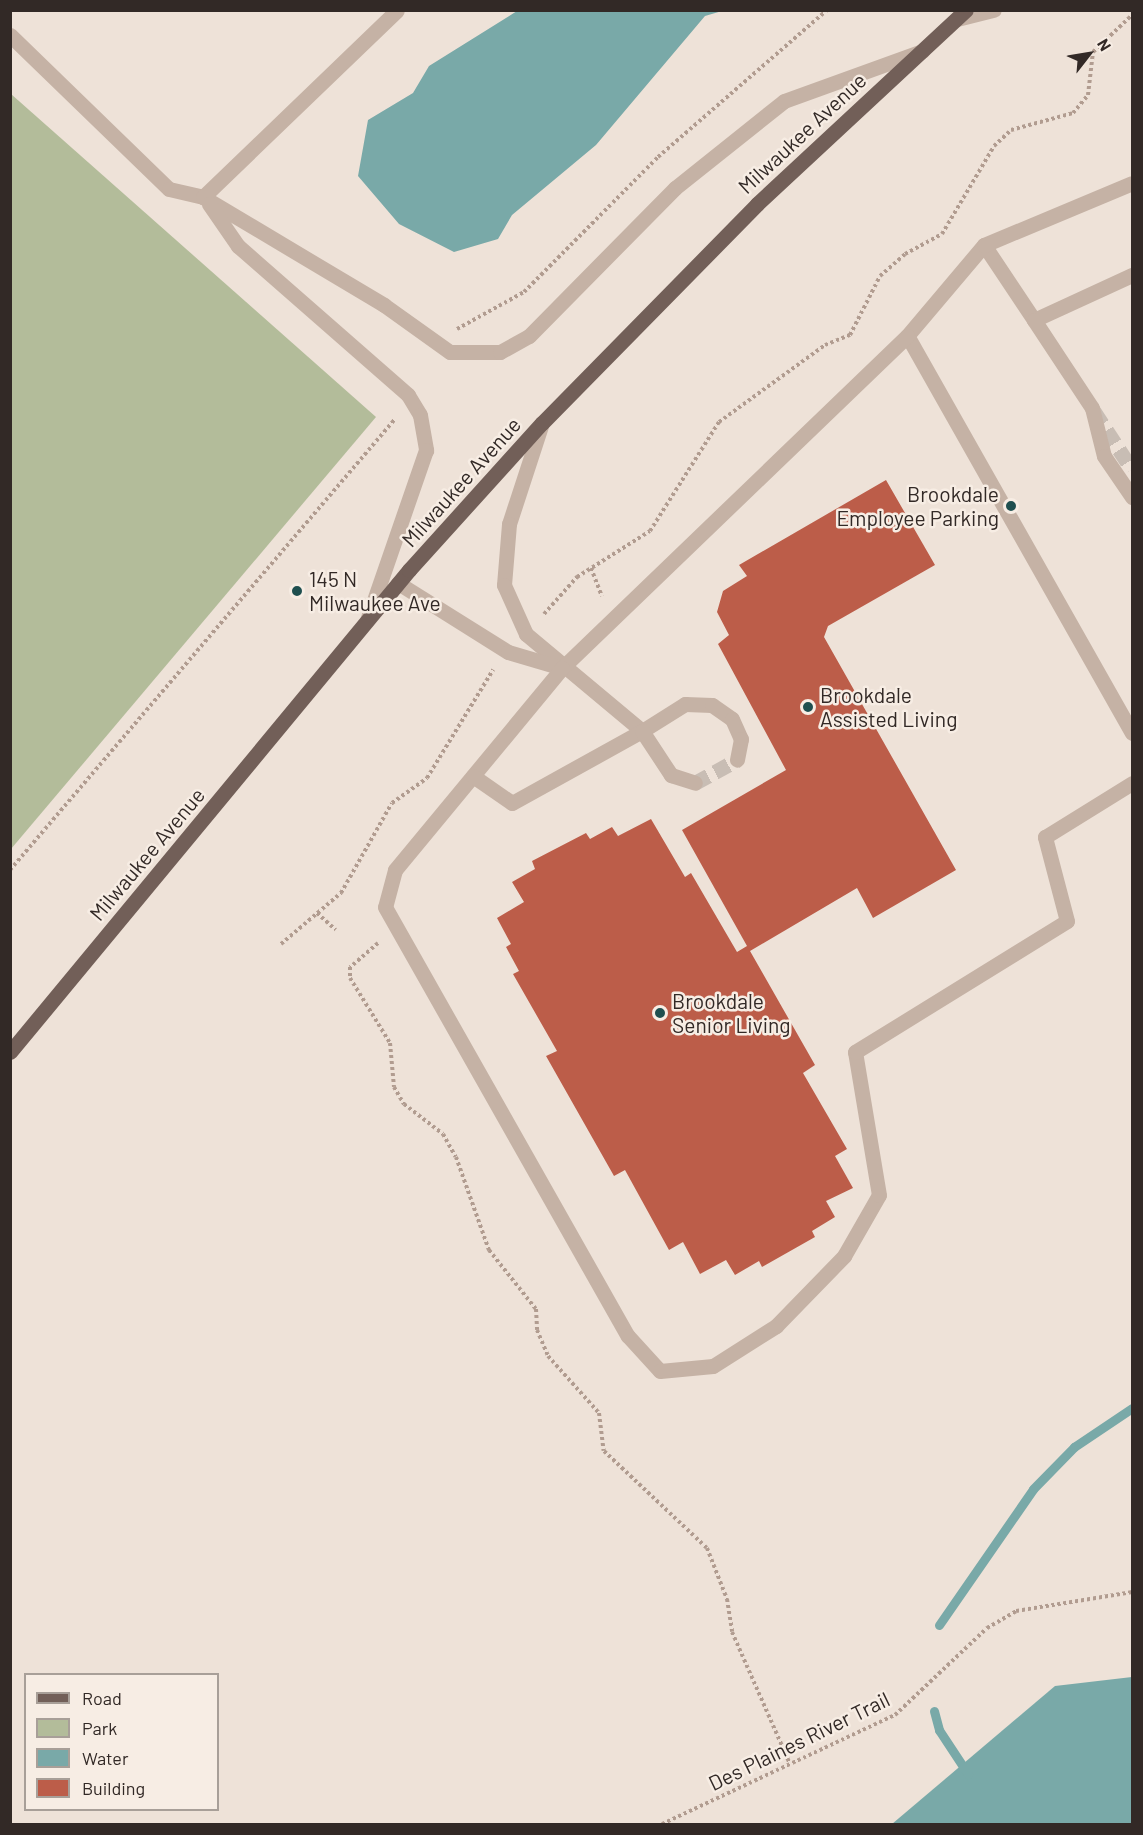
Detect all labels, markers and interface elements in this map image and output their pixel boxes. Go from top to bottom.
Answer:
north arrow [1059,24,1119,84]
text: N [1094,35,1116,54]
street label: Milwaukee Avenue [733,67,871,199]
street label: Milwaukee Avenue [396,412,526,552]
place label: Brookdale Employee Parking [836,481,999,531]
marker: Brookdale Employee Parking [1004,499,1018,513]
place label: 145 N Milwaukee Ave [309,566,441,616]
marker: 145 N Milwaukee Ave [290,584,304,598]
place label: Brookdale Assisted Living [820,682,957,732]
marker: Brookdale Assisted Living [801,700,815,714]
street label: Milwaukee Avenue [84,782,210,926]
place label: Brookdale Senior Living [672,988,791,1038]
marker: Brookdale Senior Living [653,1006,667,1020]
legend [24,1673,219,1811]
street label: Des Plaines River Trail [704,1686,894,1796]
text: Road [82,1687,122,1709]
text: Park [82,1717,117,1739]
text: Water [82,1747,129,1769]
text: Building [82,1777,145,1799]

